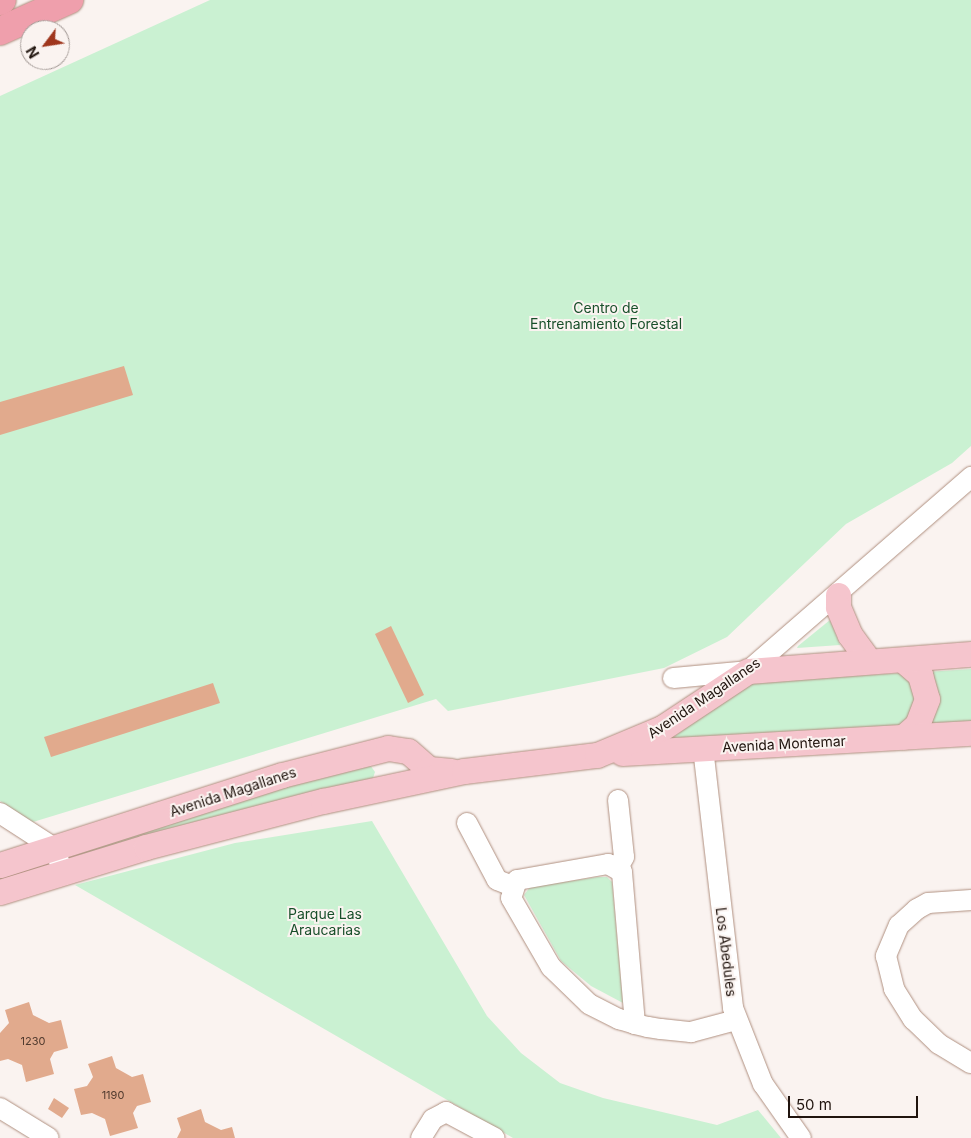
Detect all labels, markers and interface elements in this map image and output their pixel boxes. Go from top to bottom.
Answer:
north arrow [20,20,70,70]
text: N [23,44,43,61]
park label: Centro de Entrenamiento Forestal [530,300,682,332]
street label: Avenida Magallanes [645,654,763,742]
street label: Avenida Montemar [722,732,846,756]
street label: Avenida Magallanes [168,764,298,820]
park label: Parque Las Araucarias [288,906,362,939]
street label: Los Abedules [712,906,740,998]
house number: 1230 [21,1034,45,1048]
scale bar [791,1086,921,1118]
house number: 1190 [102,1088,124,1102]
text: 50 m [796,1095,832,1114]

